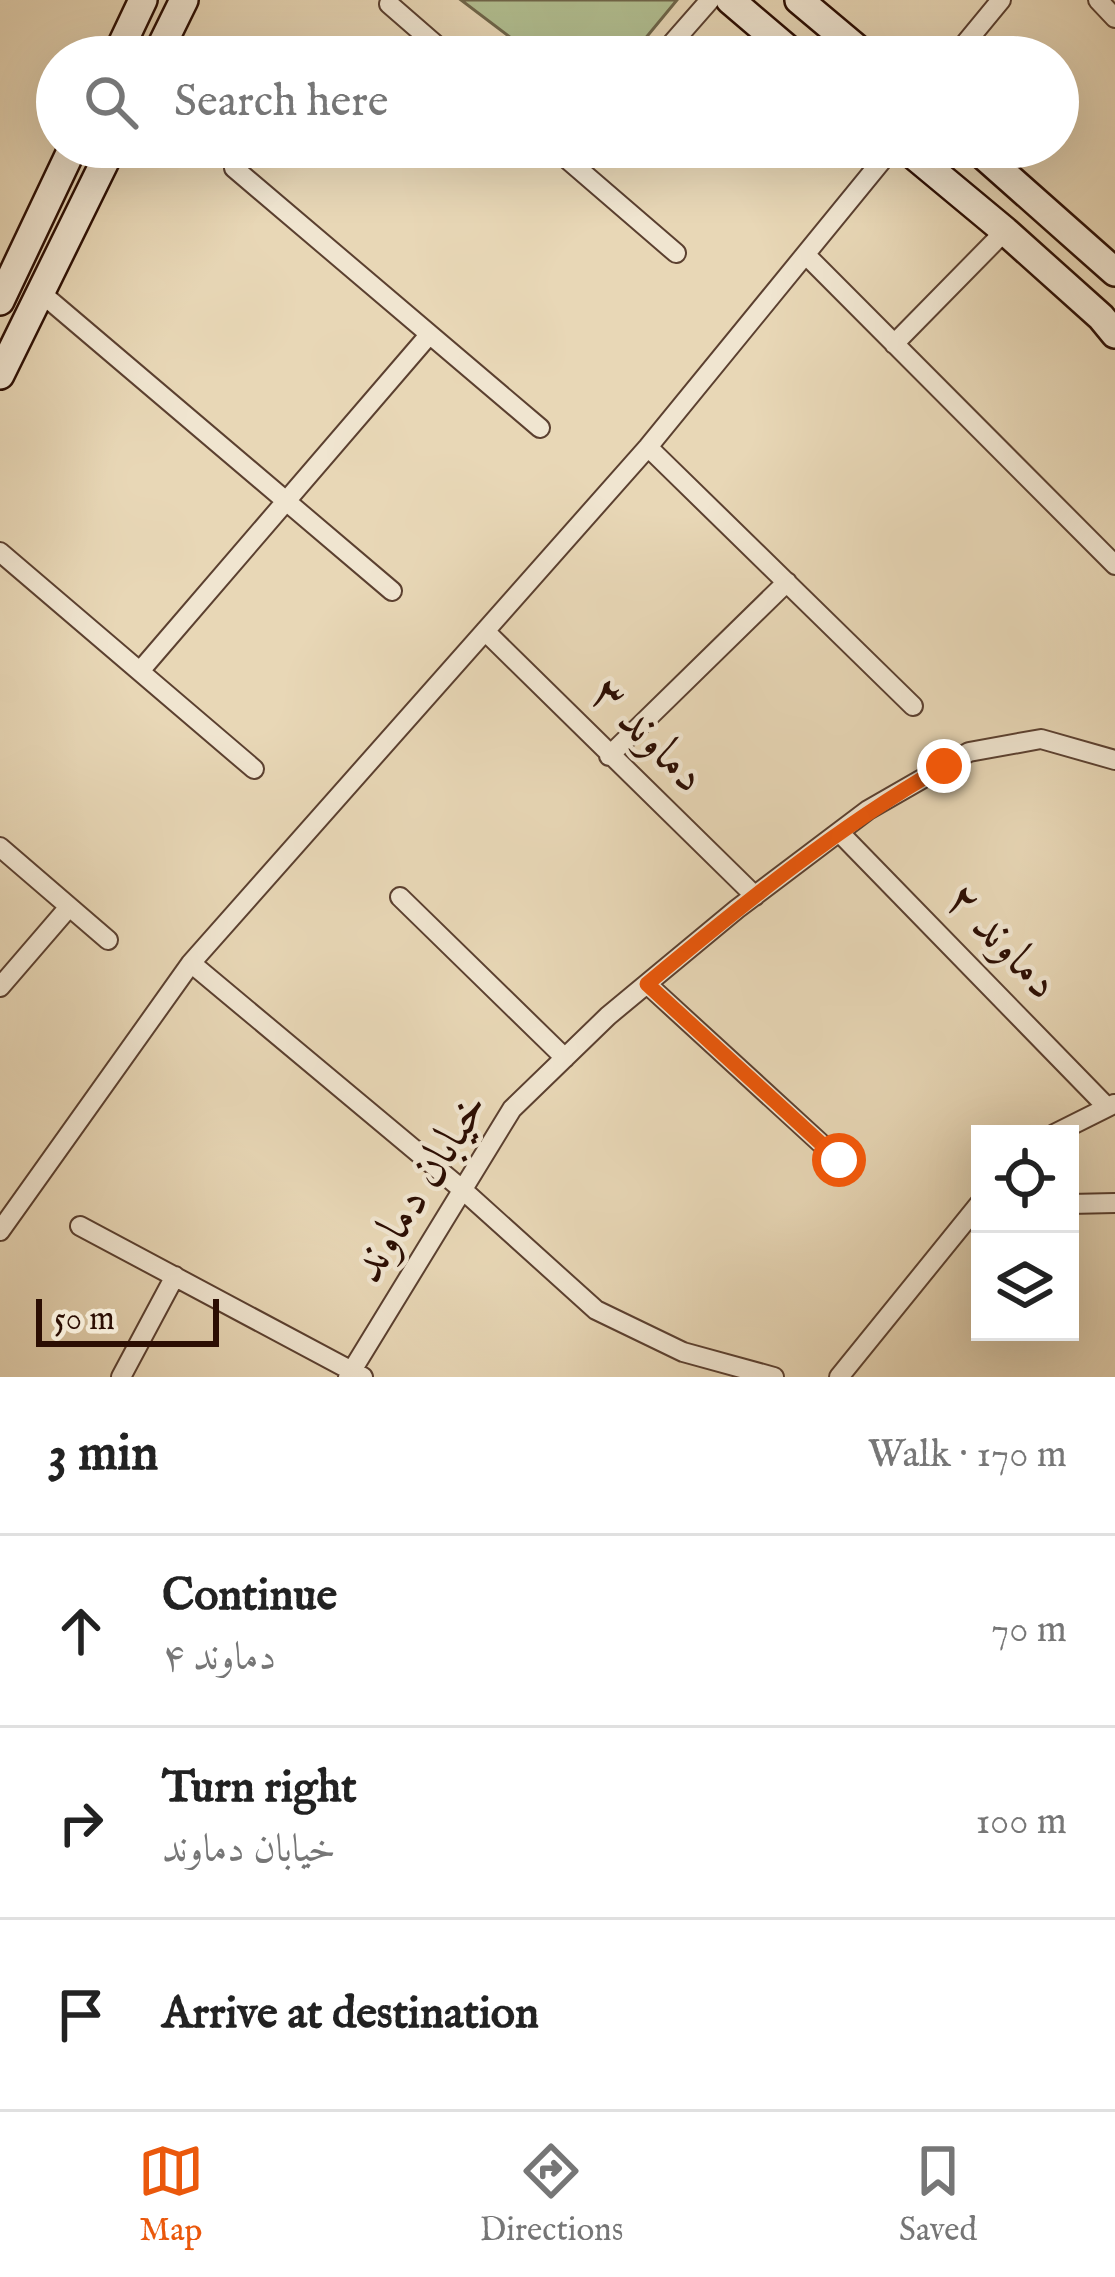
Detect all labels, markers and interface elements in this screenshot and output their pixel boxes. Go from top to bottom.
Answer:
search box [36,36,1079,168]
icon: search [78,69,144,135]
text: Search here [174,74,388,131]
street label: دماوند ۳ [576,665,718,807]
route end [917,739,971,793]
street label: دماوند ۲ [931,871,1071,1013]
street label: خیابان دماوند [339,1081,503,1295]
map controls [971,1125,1079,1341]
button: locate [971,1125,1079,1233]
route start [812,1133,866,1187]
button: layers [971,1233,1079,1341]
scale bar [36,1293,219,1346]
text: 50 m [54,1299,115,1341]
text: 3 min [48,1423,158,1488]
text: Walk · 170 m [868,1431,1067,1480]
text: Continue [162,1568,337,1625]
icon: ahead [48,1598,114,1664]
text: 70 m [991,1606,1067,1655]
text: دماوند ۴ [162,1634,276,1683]
text: Turn right [162,1760,357,1817]
icon: right [48,1790,114,1856]
text: 100 m [976,1798,1067,1847]
text: خیابان دماوند [162,1826,336,1875]
icon: arrive [48,1982,114,2048]
text: Arrive at destination [162,1986,539,2043]
tab: Map [138,2138,204,2252]
tab: Directions [480,2138,623,2252]
tab: Saved [899,2138,977,2252]

